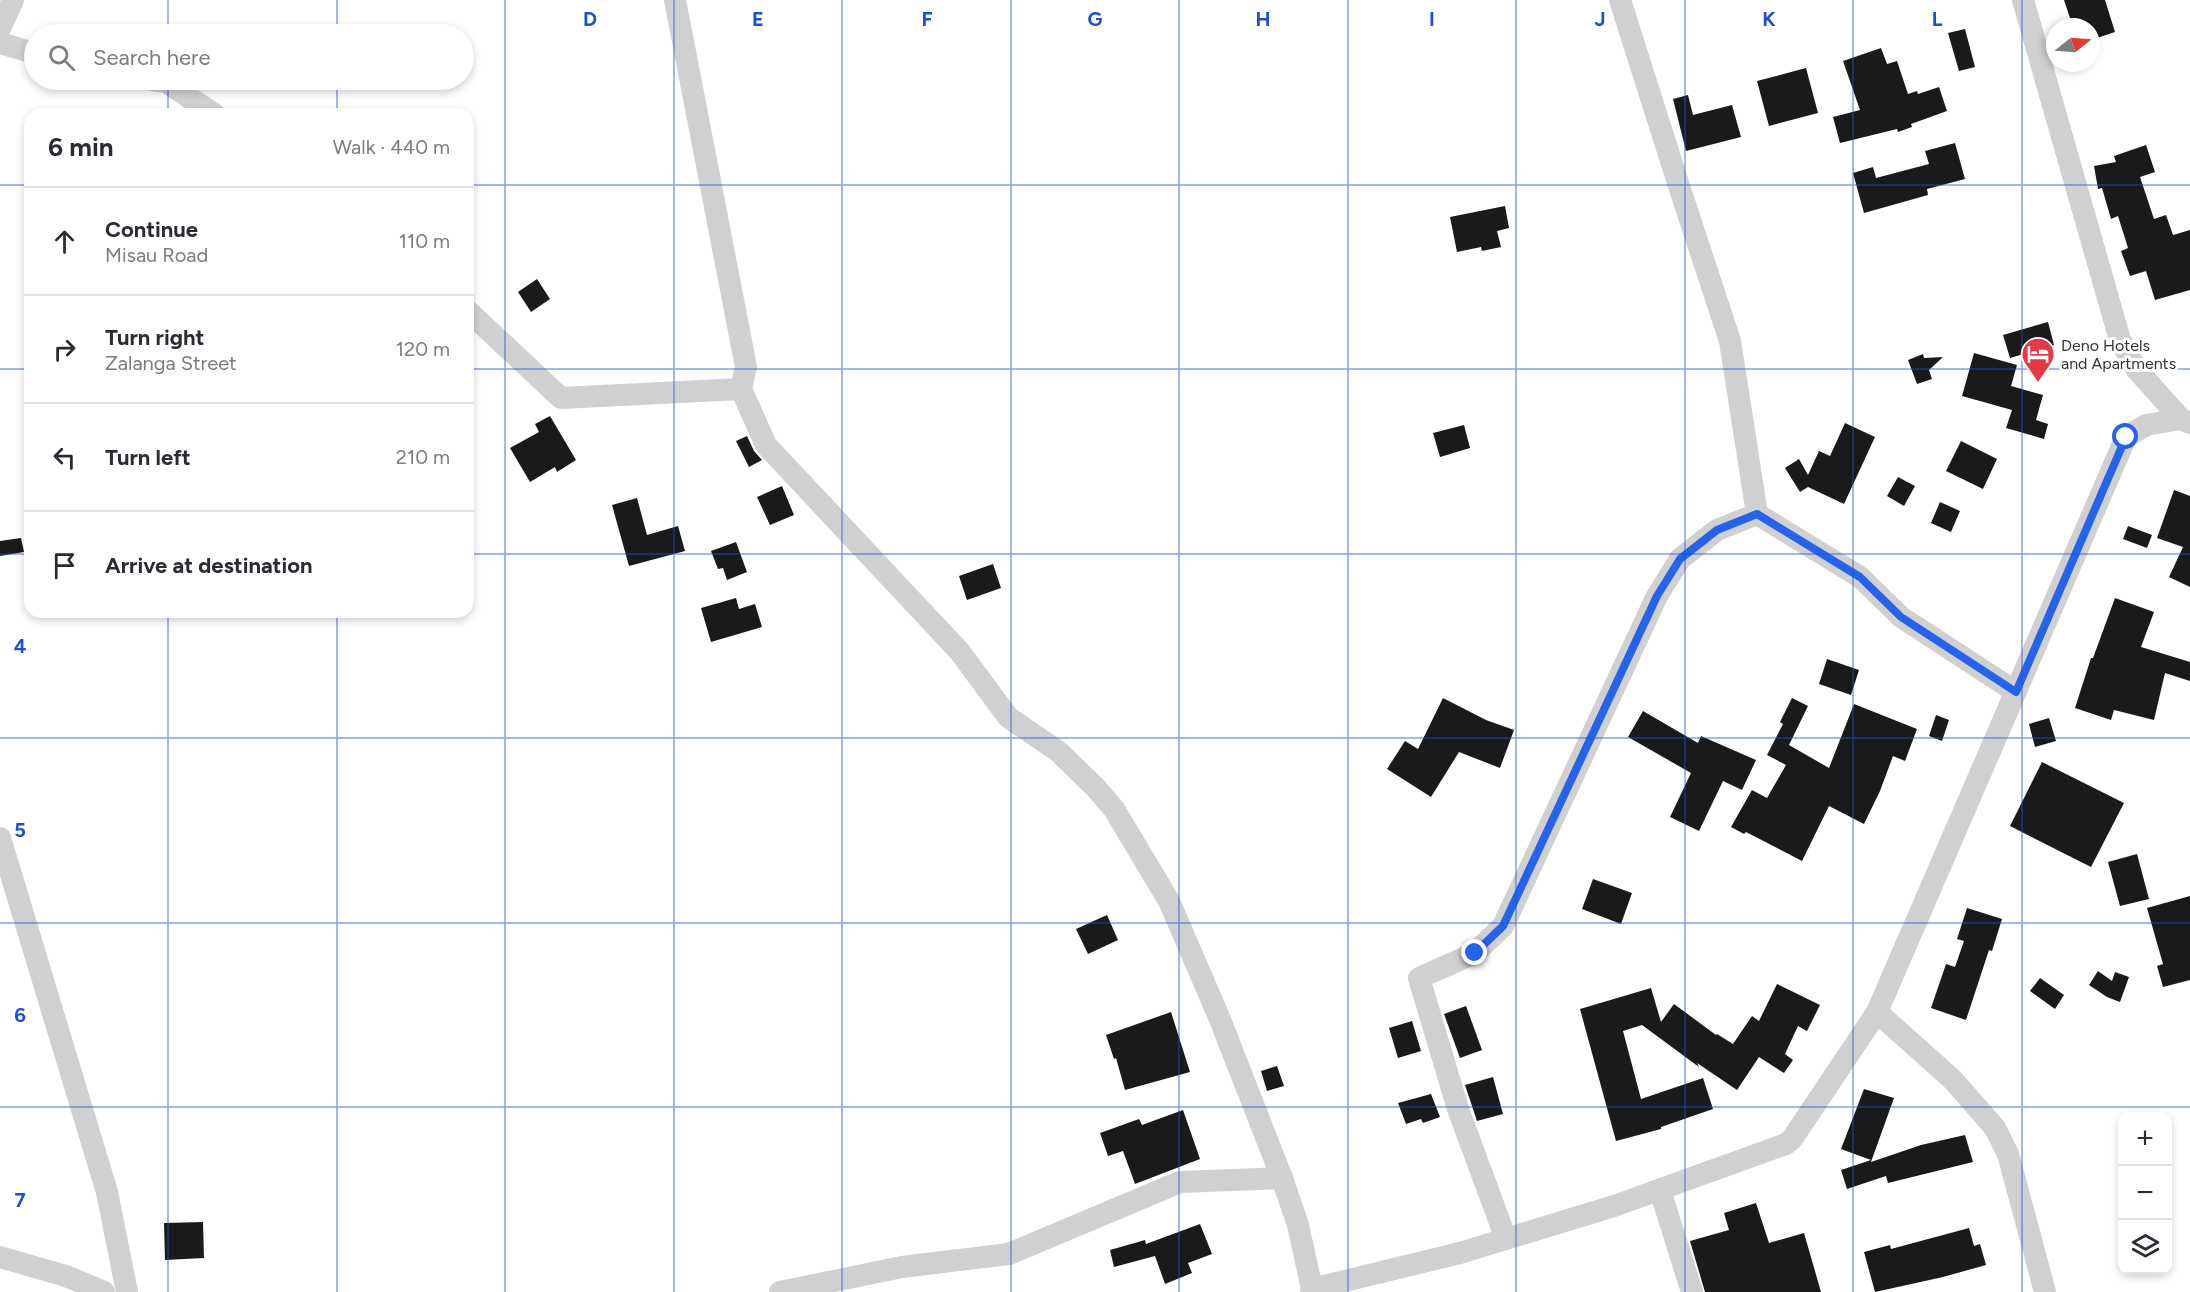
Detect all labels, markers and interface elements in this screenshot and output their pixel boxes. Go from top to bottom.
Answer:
text: D [583,7,597,31]
text: E [752,7,764,31]
text: F [921,7,933,31]
text: G [1088,7,1103,31]
text: H [1256,7,1271,31]
text: I [1429,7,1435,31]
text: J [1594,7,1606,31]
text: K [1762,7,1776,31]
text: L [1932,7,1943,31]
north arrow [2046,18,2100,72]
search box [24,24,474,90]
icon: search [45,41,78,74]
text: Search here [93,44,211,71]
text: 6 min [48,131,114,163]
text: Walk · 440 m [333,135,450,159]
text: Continue [105,216,198,243]
icon: ahead [48,225,81,258]
text: 110 m [399,229,450,253]
text: Misau Road [105,243,208,267]
text: Turn right [105,324,204,351]
icon: right [48,333,81,366]
hotel icon: Deno Hotels and Apartments [2020,336,2056,383]
place label: Deno Hotels and Apartments [2061,336,2176,373]
text: 120 m [396,337,450,361]
text: Zalanga Street [105,351,237,375]
route start [2112,423,2138,449]
icon: left [48,441,81,474]
text: Turn left [105,444,191,471]
text: 210 m [396,445,450,469]
icon: arrive [48,549,81,582]
text: Arrive at destination [105,552,313,579]
text: 4 [14,634,27,658]
text: 5 [14,818,26,842]
route end [1461,939,1487,965]
text: 6 [14,1003,26,1027]
map controls [2118,1112,2172,1274]
button: + [2118,1112,2172,1166]
button: − [2118,1166,2172,1220]
text: 7 [14,1188,26,1212]
button: layers [2118,1220,2172,1274]

